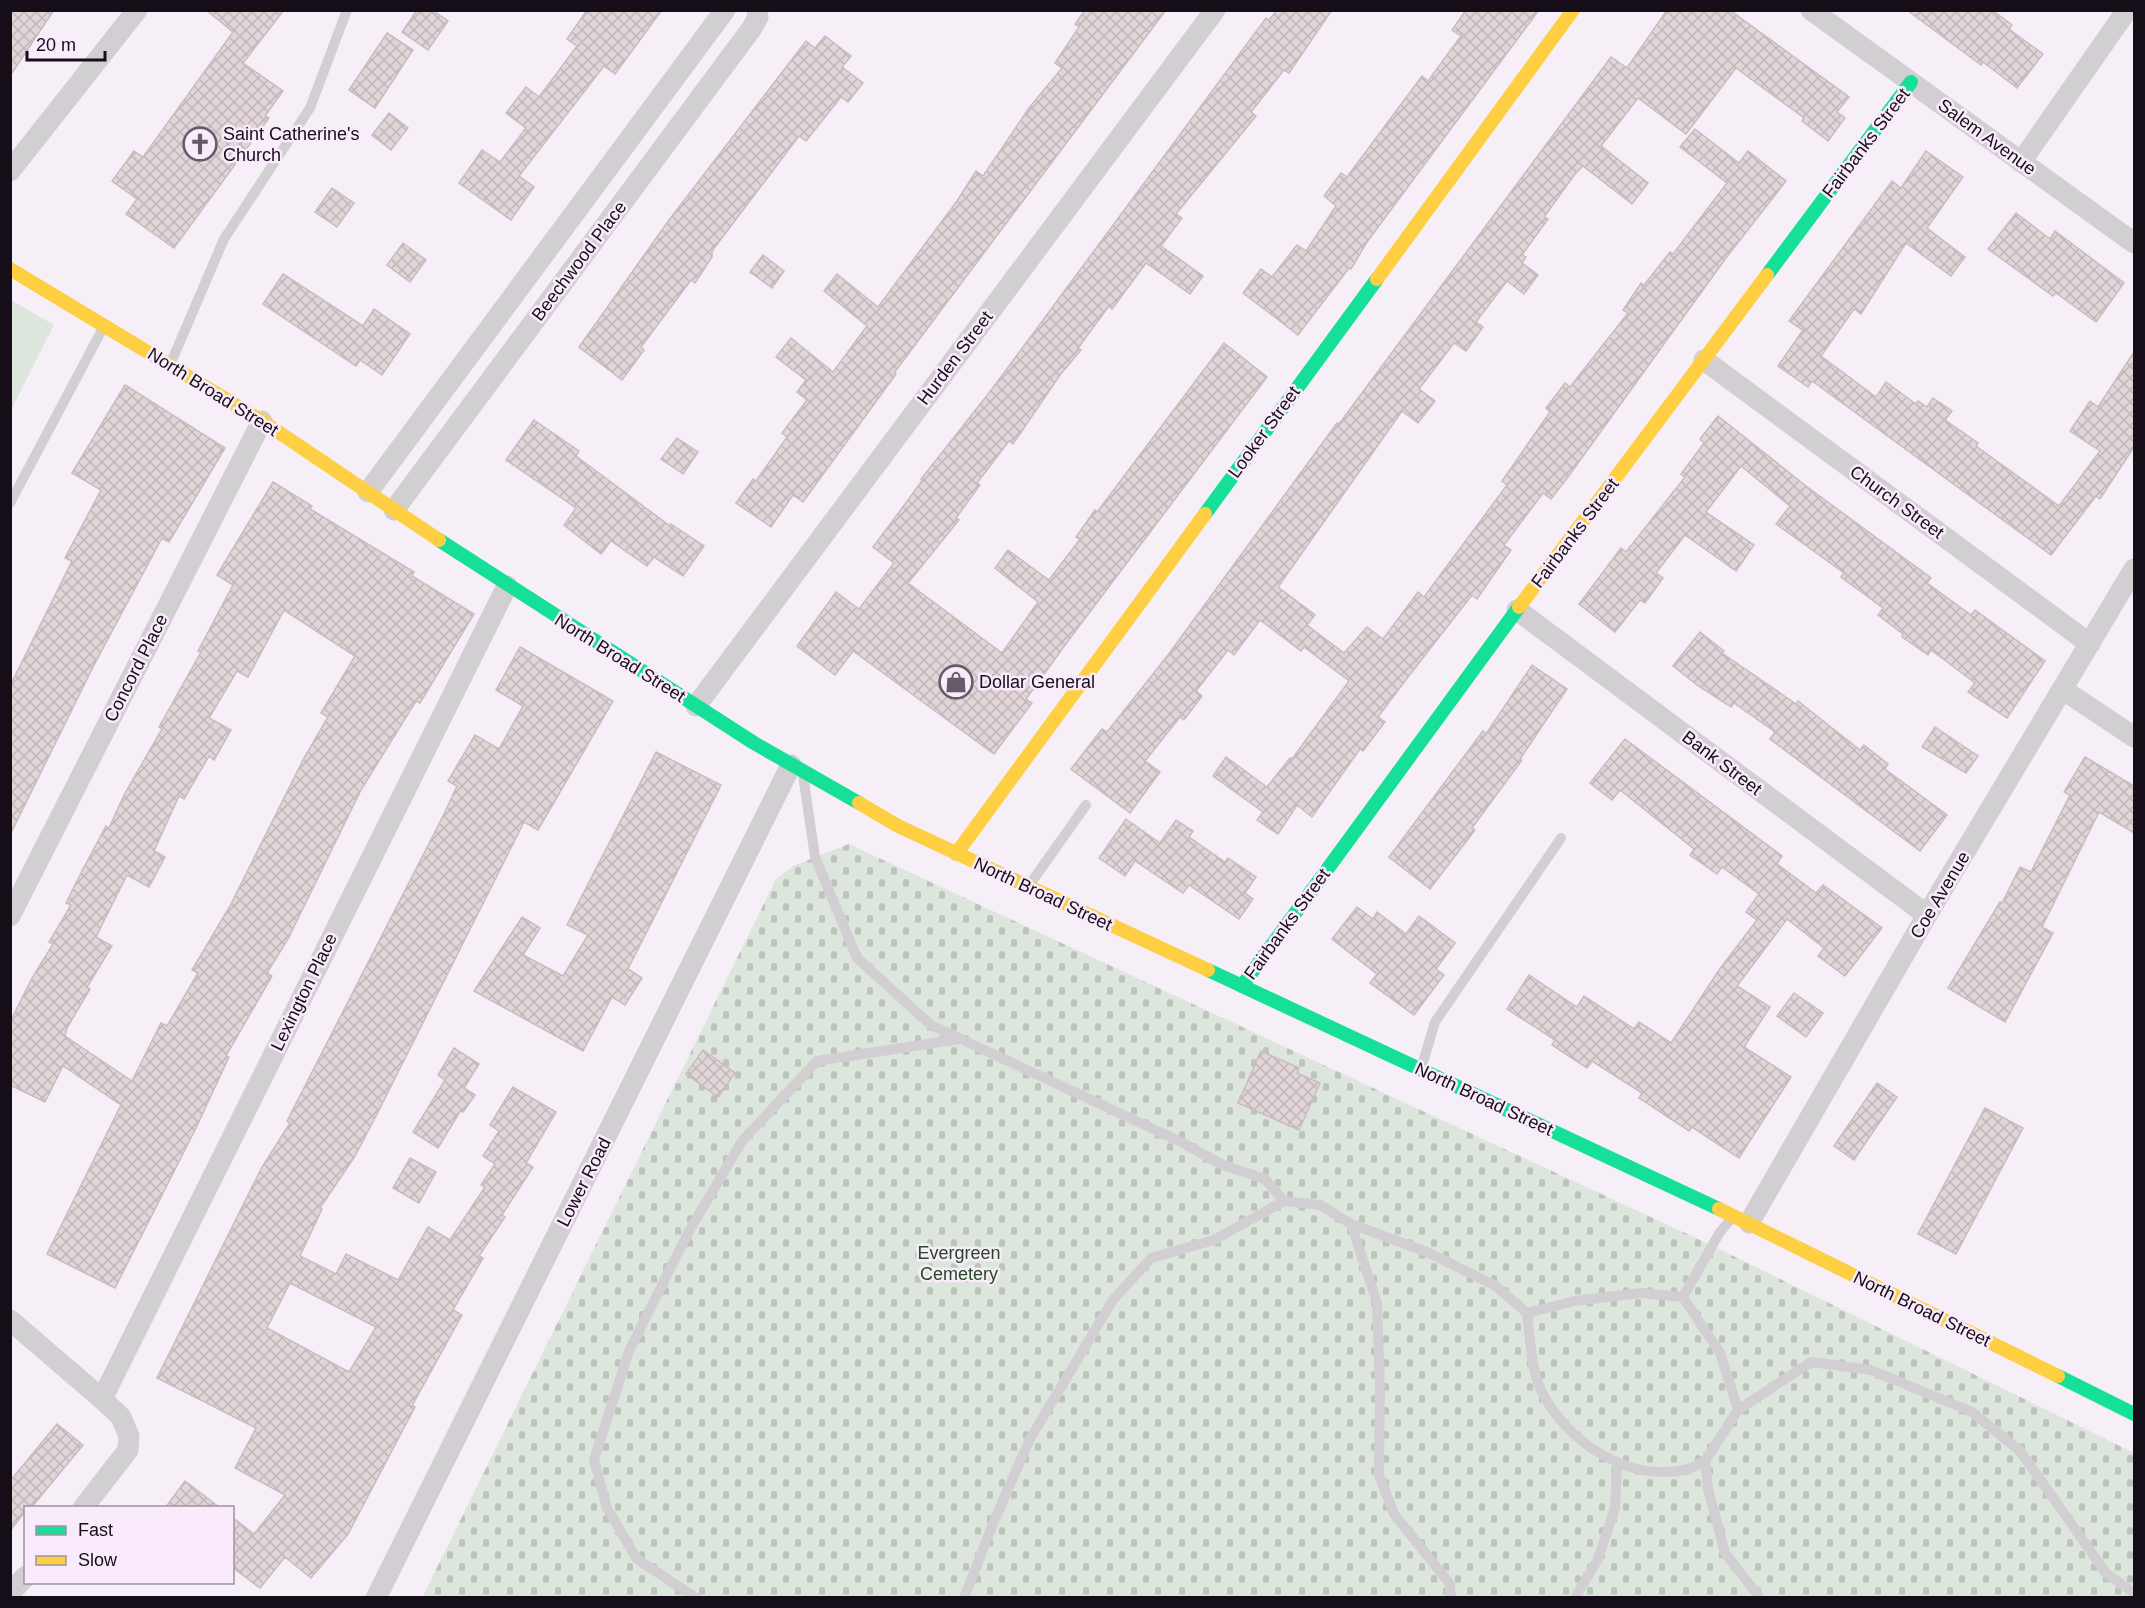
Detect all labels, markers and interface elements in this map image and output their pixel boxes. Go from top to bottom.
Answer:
scale bar [27,24,105,62]
text: 20 m [36,35,76,55]
street label: Fairbanks Street [1818,84,1914,202]
street label: Salem Avenue [1934,95,2040,179]
place label: Saint Catherine's Church [223,124,360,165]
church icon: Saint Catherine's Church [182,126,218,162]
street label: Beechwood Place [528,197,630,325]
street label: Hurden Street [913,307,997,409]
street label: North Broad Street [144,344,282,440]
street label: Looker Street [1224,382,1304,482]
street label: Church Street [1846,461,1948,543]
street label: Fairbanks Street [1527,474,1623,592]
street label: North Broad Street [551,610,689,706]
street label: Concord Place [100,611,172,725]
shop icon: Dollar General [938,664,974,700]
place label: Dollar General [979,672,1095,692]
street label: Bank Street [1678,727,1766,799]
street label: Coe Avenue [1906,848,1974,942]
street label: North Broad Street [971,853,1115,935]
street label: Fairbanks Street [1240,865,1334,983]
street label: Lexington Place [267,930,341,1054]
street label: North Broad Street [1412,1058,1556,1140]
street label: Lower Road [553,1134,615,1230]
park label: Evergreen Cemetery [917,1243,1001,1284]
street label: North Broad Street [1850,1267,1994,1351]
legend [24,1506,234,1584]
text: Fast [78,1520,113,1540]
text: Slow [78,1550,118,1570]

